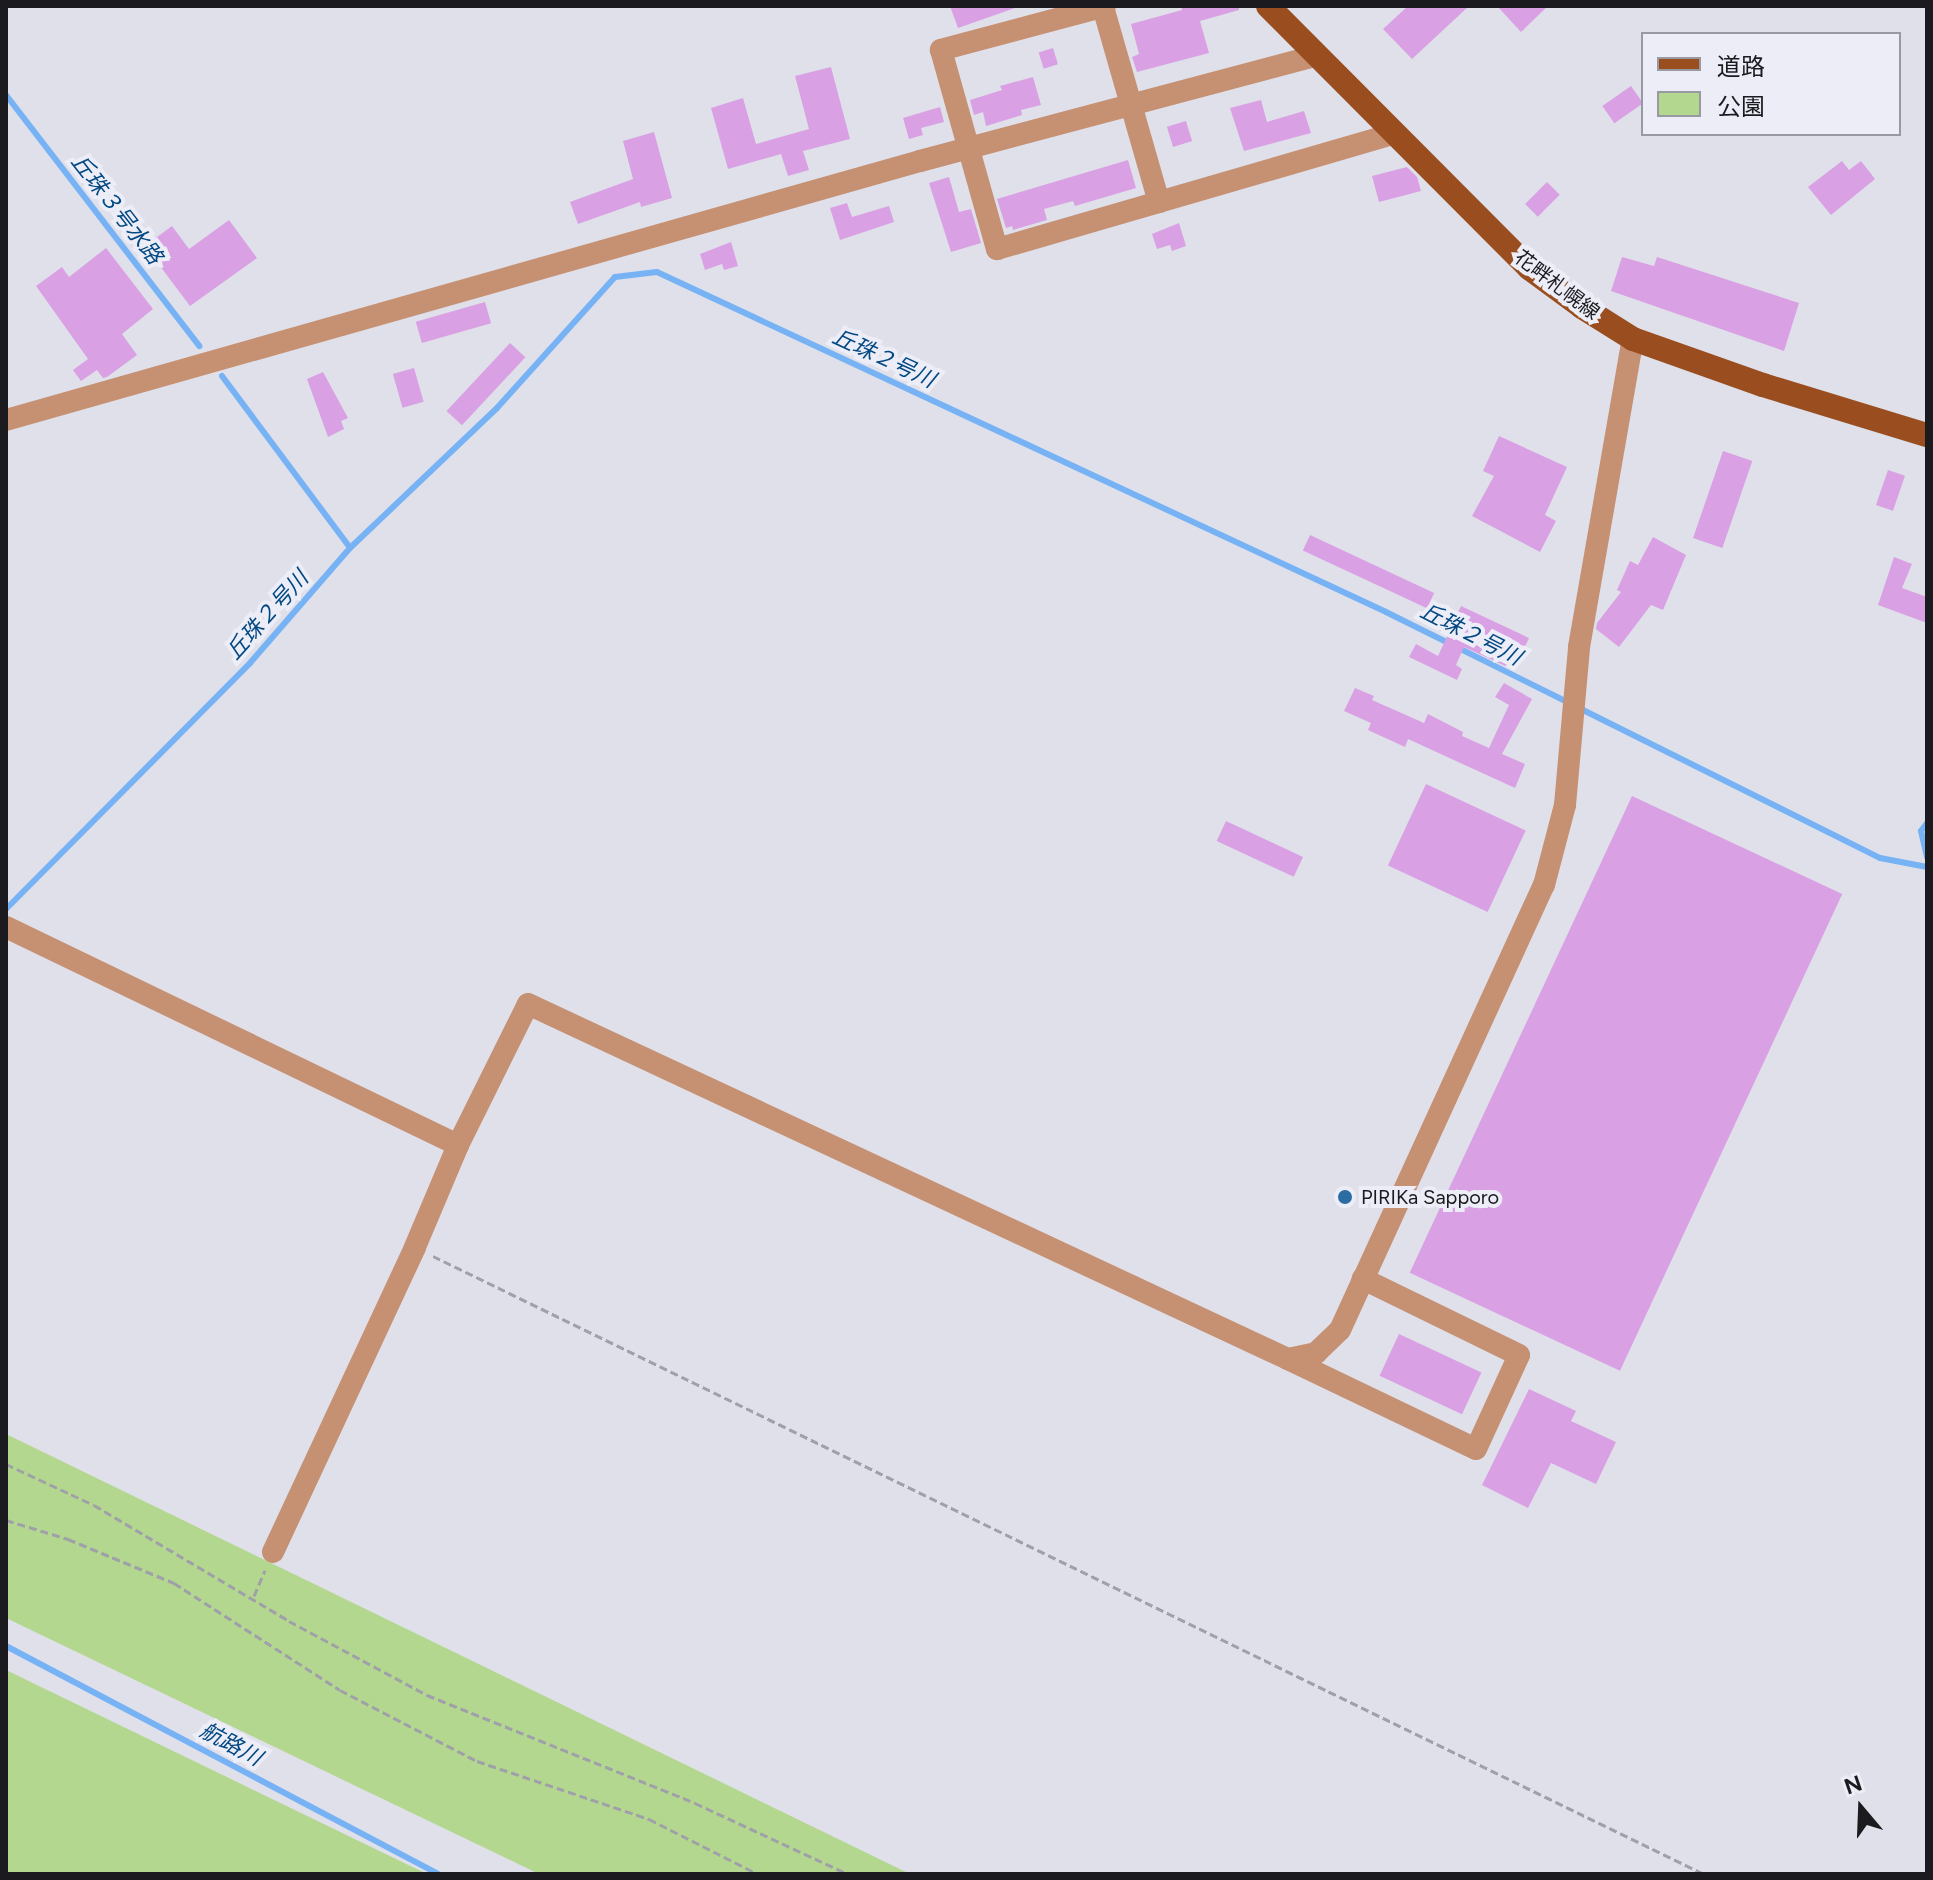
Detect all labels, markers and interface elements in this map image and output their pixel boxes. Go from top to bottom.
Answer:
legend [1641,32,1901,136]
text: 道路 [1717,52,1765,81]
text: 公園 [1717,92,1765,121]
water label: 丘珠３号水路 [66,149,168,269]
street label: 花畔札幌線 [1510,245,1604,325]
water label: 丘珠２号川 [829,323,939,393]
water label: 丘珠２号川 [220,565,314,665]
water label: 丘珠２号川 [1416,597,1526,671]
place label: PIRIKa Sapporo [1361,1185,1499,1209]
marker: PIRIKa Sapporo [1336,1188,1354,1206]
water label: 航路川 [196,1717,266,1771]
north arrow [1821,1768,1901,1848]
text: N [1841,1769,1865,1800]

